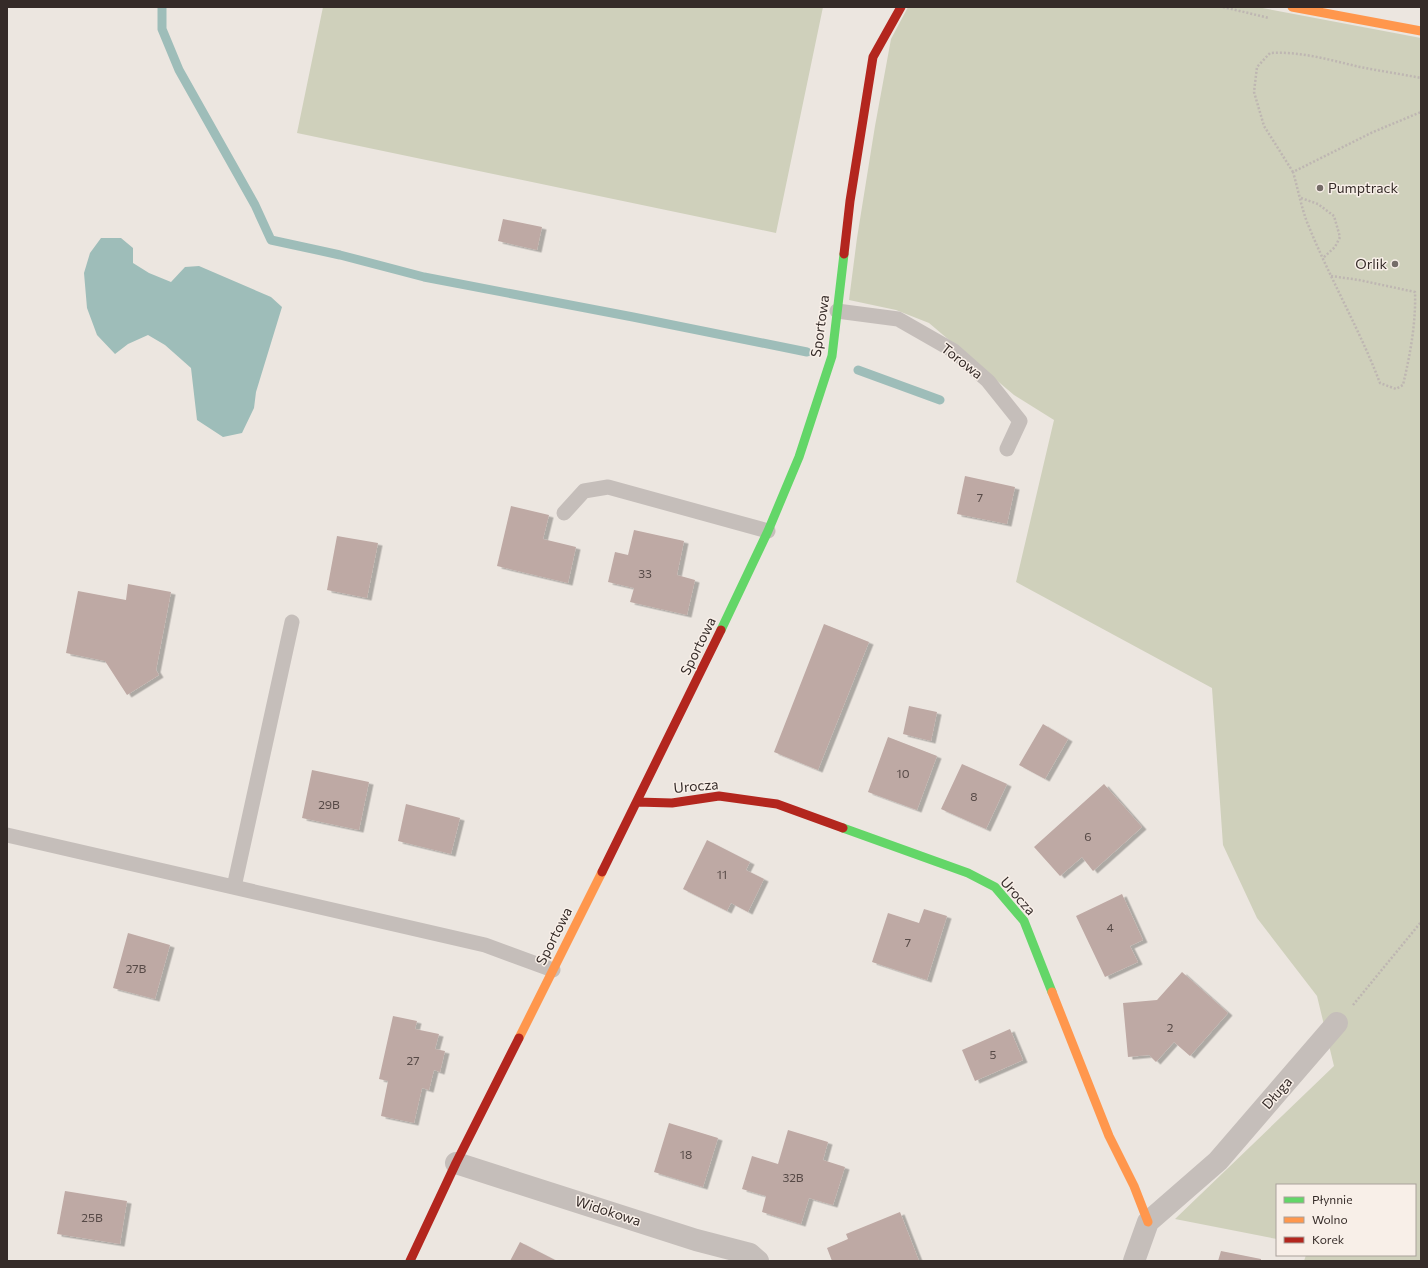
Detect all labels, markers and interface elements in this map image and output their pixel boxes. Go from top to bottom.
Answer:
place label: Pumptrack [1328,179,1398,196]
marker: Pumptrack [1315,183,1325,193]
place label: Orlik [1355,255,1387,272]
marker: Orlik [1390,259,1400,269]
street label: Sportowa [807,294,832,358]
street label: Torowa [938,339,987,382]
house number: 7 [977,490,983,504]
house number: 33 [638,566,652,580]
street label: Sportowa [676,614,719,678]
house number: 10 [897,766,910,780]
street label: Urocza [673,775,719,796]
house number: 8 [970,789,978,803]
house number: 29B [318,797,340,811]
house number: 6 [1084,829,1092,843]
house number: 11 [717,867,727,881]
street label: Urocza [997,873,1040,918]
street label: Sportowa [532,904,575,968]
house number: 4 [1106,920,1114,934]
house number: 7 [905,935,911,949]
house number: 27B [126,961,147,975]
house number: 2 [1167,1020,1174,1034]
house number: 5 [990,1047,997,1061]
house number: 27 [407,1053,419,1067]
street label: Długa [1258,1073,1295,1112]
house number: 18 [680,1147,692,1161]
house number: 32B [782,1170,804,1184]
legend [1276,1184,1416,1256]
street label: Widokowa [573,1192,643,1229]
text: Płynnie [1312,1192,1353,1206]
house number: 25B [81,1210,103,1224]
text: Wolno [1312,1212,1348,1226]
text: Korek [1312,1232,1345,1246]

